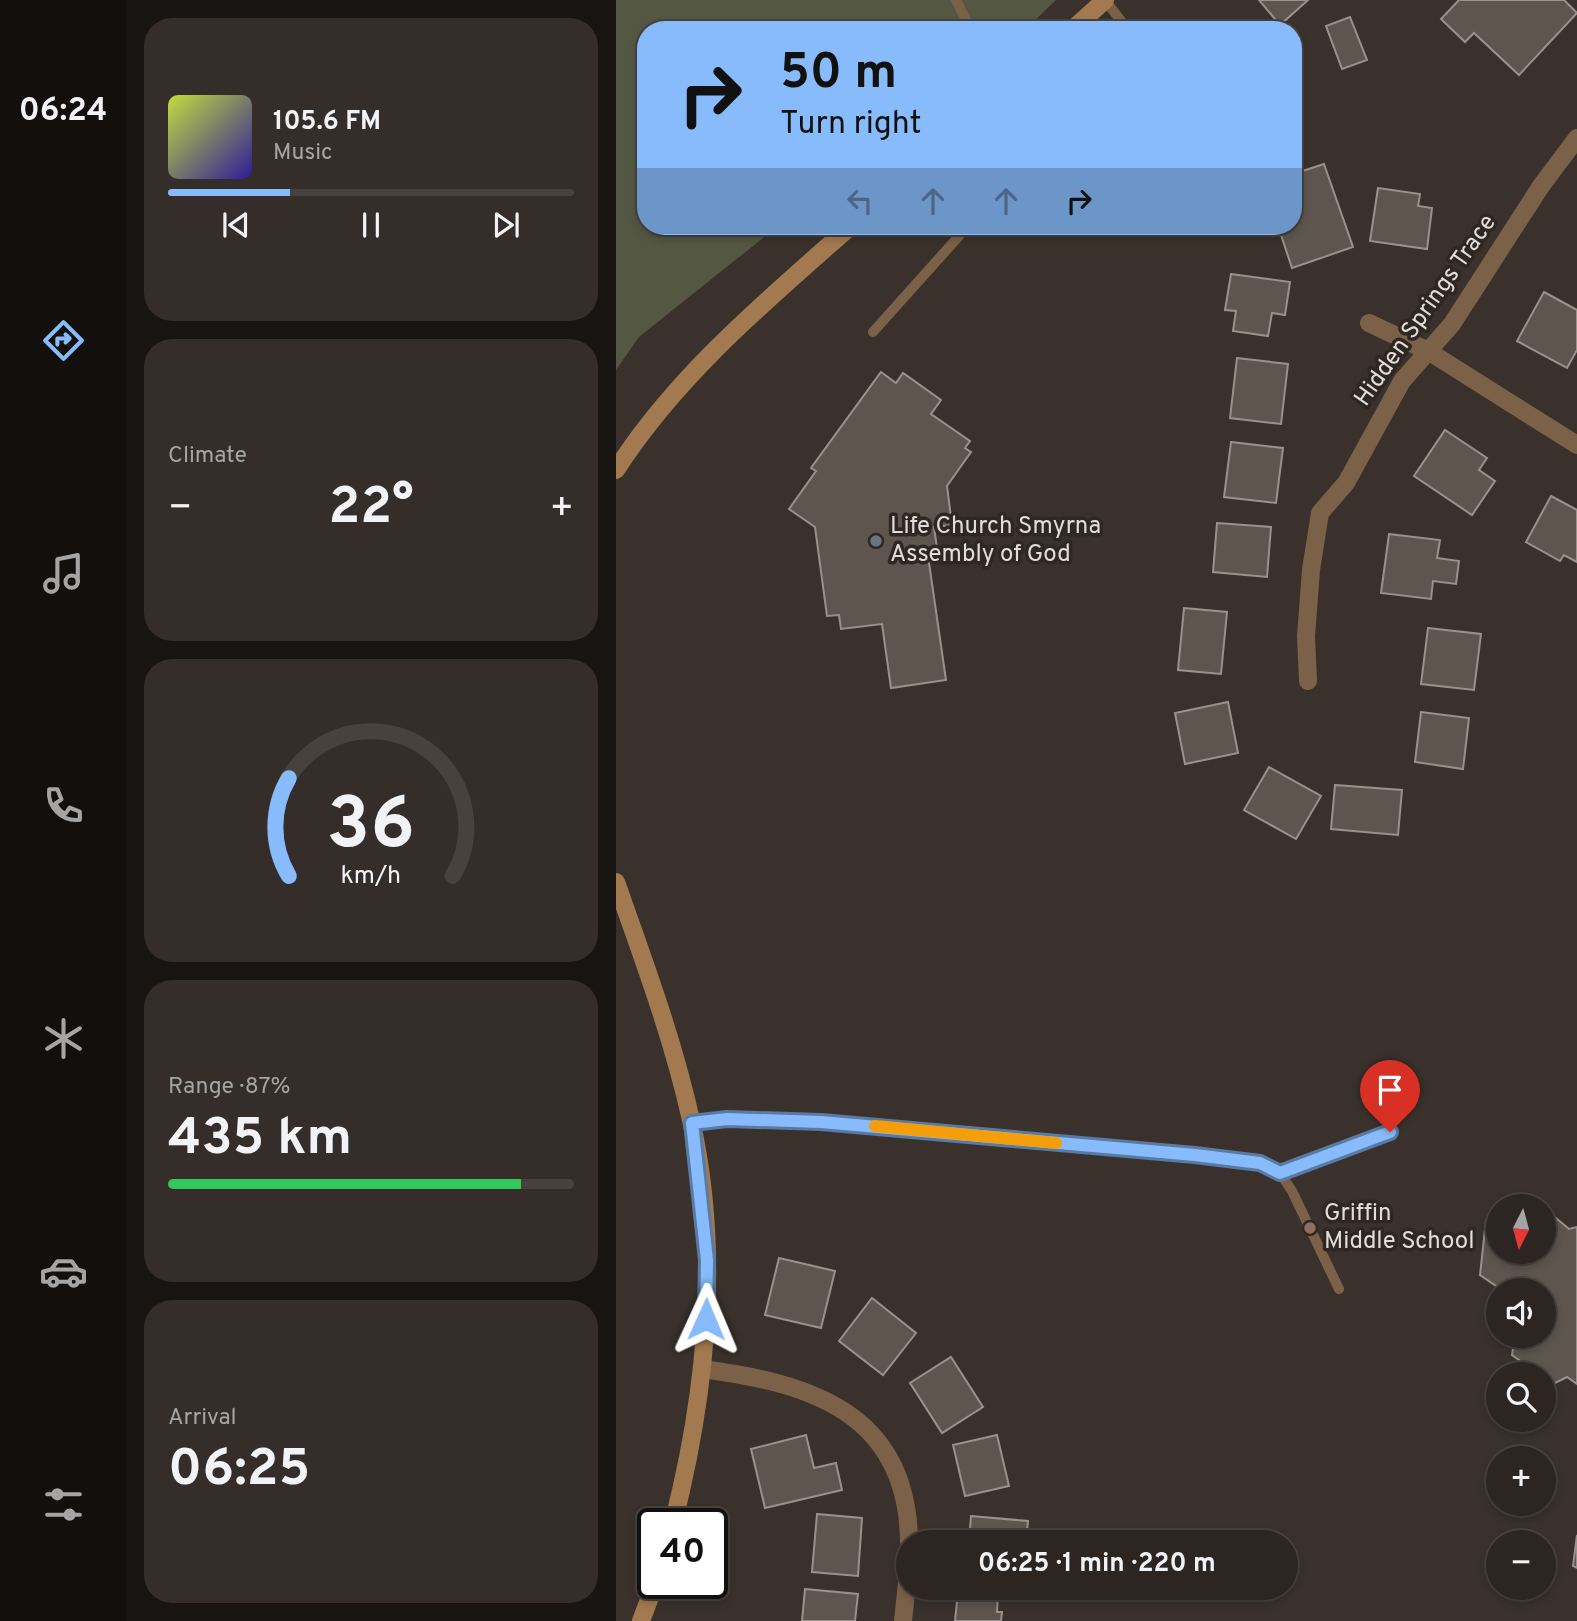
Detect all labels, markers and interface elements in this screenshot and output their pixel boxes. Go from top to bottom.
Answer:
text: 50 m [780,44,897,106]
icon: right [665,49,756,140]
text: 06:24 [19,92,107,132]
text: Turn right [780,105,922,145]
text: 105.6 FM [273,106,381,139]
text: Music [273,139,333,168]
icon: left [841,182,879,220]
icon: ahead [914,182,952,220]
icon: ahead [987,182,1025,220]
icon: right [1060,182,1098,220]
icon: previous [217,206,255,244]
icon: pause [352,206,390,244]
icon: next [487,206,525,244]
street label: Hidden Springs Trace [1348,209,1504,413]
icon: directions [39,316,88,365]
text: Climate [168,442,247,471]
text: 22° [328,476,414,542]
text: − [168,485,193,534]
text: + [549,485,574,534]
place label: Life Church Smyrna Assembly of God [890,512,1101,570]
marker: Life Church Smyrna Assembly of God [868,533,884,549]
icon: music [39,549,88,598]
icon: phone [39,781,88,830]
text: 36 [327,783,415,875]
text: km/h [341,861,401,893]
icon: climate [39,1014,88,1063]
pin [1360,1060,1420,1132]
icon: arrive [1371,1071,1409,1109]
text: Range · 87% [168,1073,291,1102]
text: 435 km [168,1107,352,1173]
north arrow [1486,1194,1556,1264]
map controls [1486,1194,1556,1600]
place label: Griffin Middle School [1324,1199,1474,1257]
marker: Griffin Middle School [1302,1220,1318,1236]
icon: car [39,1247,88,1296]
button: sound [1486,1278,1556,1348]
position arrow [669,1282,743,1356]
button: search [1486,1362,1556,1432]
text: Arrival [168,1404,237,1433]
text: 06:25 [168,1438,310,1504]
button: + [1486,1446,1556,1516]
icon: filters [39,1480,88,1529]
speed limit sign: 40 [637,1508,728,1599]
button: − [1486,1530,1556,1600]
text: 06:25 · 1 min · 220 m [978,1548,1216,1581]

